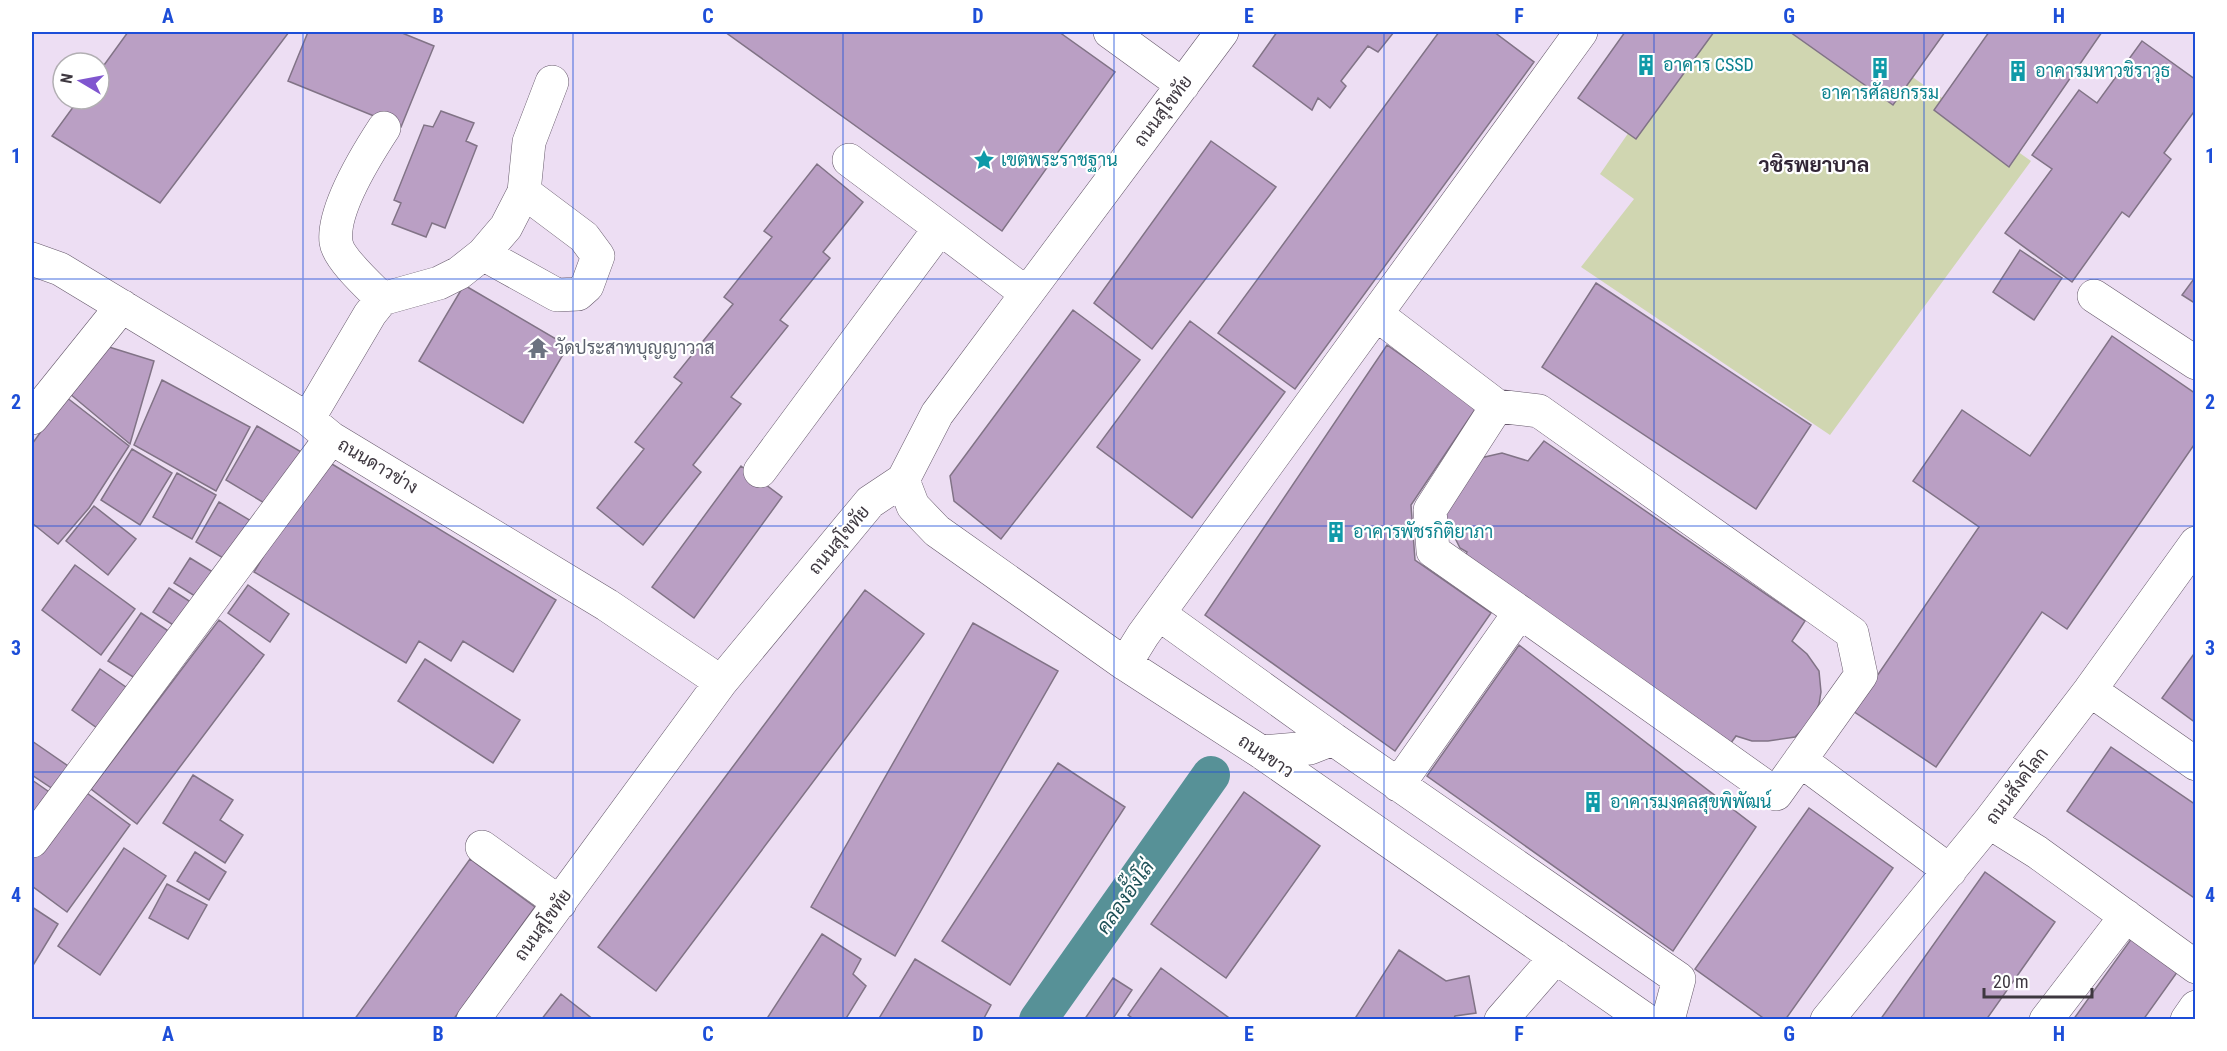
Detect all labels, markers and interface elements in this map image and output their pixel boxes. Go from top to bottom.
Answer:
text: A [162,4,174,28]
text: B [432,4,444,28]
text: C [702,4,714,28]
text: D [972,4,984,28]
text: E [1244,4,1254,28]
text: F [1514,4,1524,28]
text: G [1783,4,1795,28]
text: H [2053,4,2065,28]
north arrow [51,51,111,111]
building icon: อาคาร CSSD [1634,53,1658,77]
place label: อาคาร CSSD [1663,54,1754,75]
building icon: อาคารศัลยกรรม [1868,56,1892,80]
building icon: อาคารมหาวชิราวุธ [2006,59,2030,83]
place label: อาคารมหาวชิราวุธ [2035,60,2171,83]
street label: ถนนสุโขทัย [1128,70,1198,152]
text: N [57,72,77,85]
place label: อาคารศัลยกรรม [1821,82,1939,103]
text: 1 [11,144,21,168]
text: 1 [2205,144,2215,168]
place icon: เขตพระราชฐาน [972,148,996,172]
place label: เขตพระราชฐาน [1001,149,1118,172]
district label: วชิรพยาบาล [1759,153,1869,177]
temple icon: วัดประสาทบุญญาวาส [526,336,550,360]
place label: วัดประสาทบุญญาวาส [555,337,715,360]
text: 2 [11,390,21,414]
text: 2 [2205,390,2215,414]
street label: ถนนดาวข่าง [334,433,423,498]
street label: ถนนสุโขทัย [802,500,875,580]
building icon: อาคารพัชรกิติยาภา [1324,520,1348,544]
place label: อาคารพัชรกิติยาภา [1353,521,1493,542]
text: 3 [11,636,21,660]
text: 3 [2205,636,2215,660]
street label: ถนนขาว [1235,730,1298,782]
street label: ถนนสังคโลก [1979,742,2052,828]
place label: อาคารมงคลสุขพิพัฒน์ [1610,789,1772,814]
building icon: อาคารมงคลสุขพิพัฒน์ [1581,790,1605,814]
water label: คลองอั๊งโล่ [1087,852,1160,938]
text: 4 [11,883,21,907]
text: 4 [2205,883,2215,907]
street label: ถนนสุโขทัย [508,884,577,966]
scale bar [1984,961,2092,999]
text: 20 m [1993,971,2028,992]
text: A [162,1022,174,1046]
text: B [432,1022,444,1046]
text: C [702,1022,714,1046]
text: D [972,1022,984,1046]
text: E [1244,1022,1254,1046]
text: F [1514,1022,1524,1046]
text: G [1783,1022,1795,1046]
text: H [2053,1022,2065,1046]

